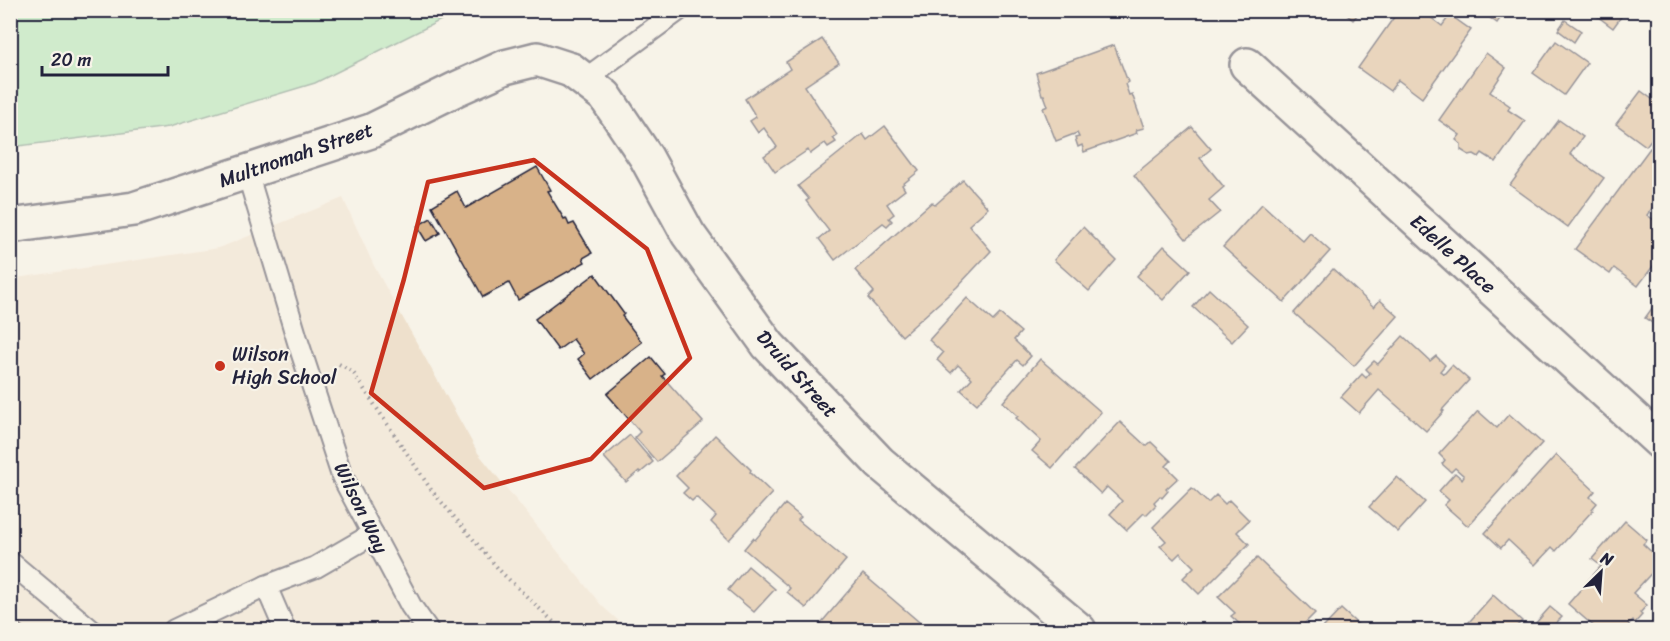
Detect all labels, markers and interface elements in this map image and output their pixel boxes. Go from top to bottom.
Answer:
scale bar [42,39,168,77]
text: 20 m [51,44,91,76]
street label: Multnomah Street [214,112,378,198]
street label: Edelle Place [1402,205,1504,303]
street label: Druid Street [747,322,847,427]
place label: Wilson High School [232,337,338,395]
marker: Wilson High School [213,359,227,373]
street label: Wilson Way [324,456,398,560]
north arrow [1571,542,1631,602]
text: N [1595,543,1619,575]

